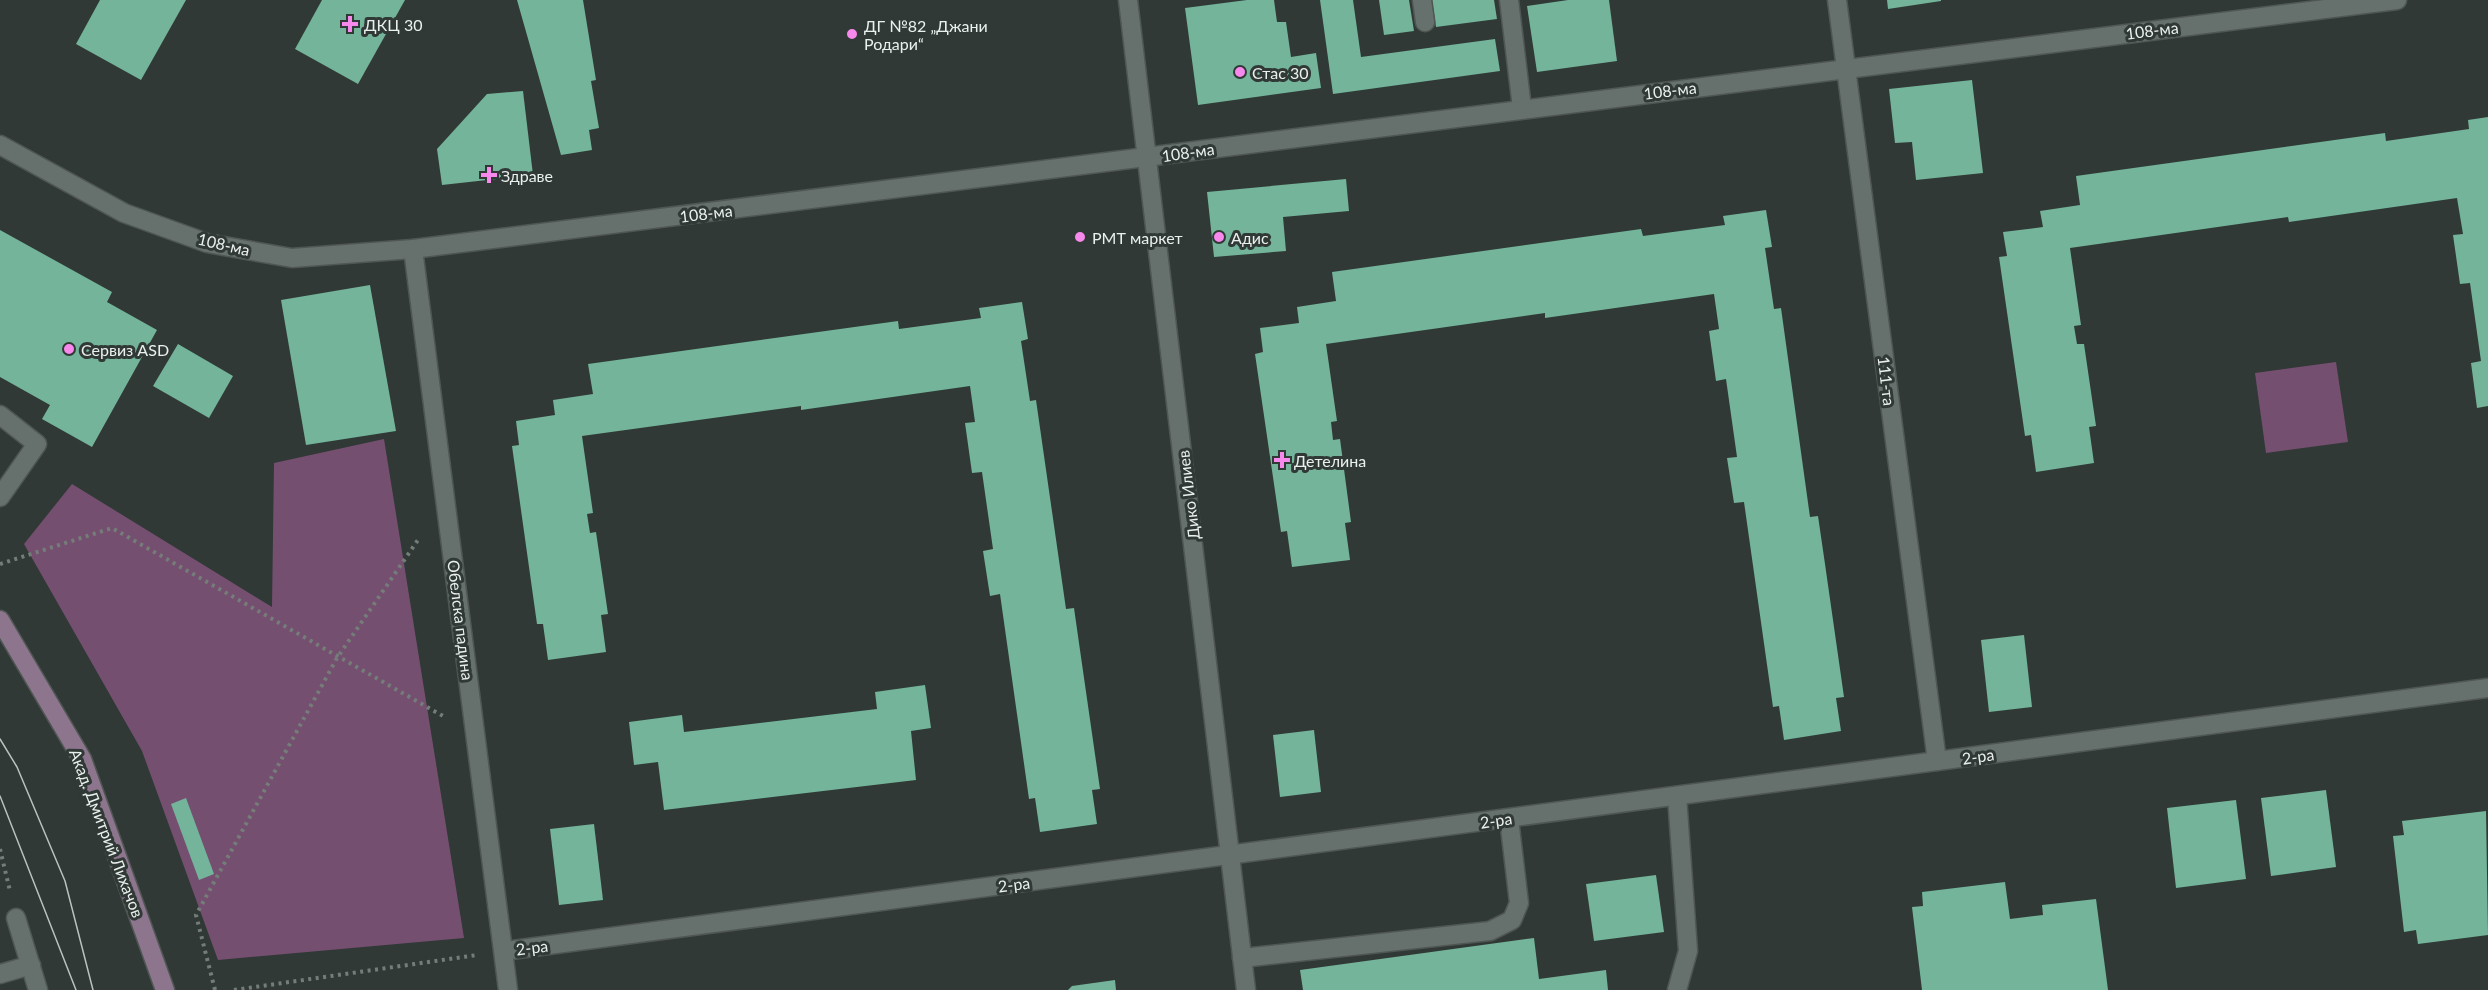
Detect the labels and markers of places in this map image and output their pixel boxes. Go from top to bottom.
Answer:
marker: ДКЦ 30 [341,15,359,33]
place label: ДКЦ 30 [364,15,422,34]
place label: ДГ №82 „Джани Родари“ [864,16,988,53]
marker: ДГ №82 „Джани Родари“ [845,27,859,41]
place label: Стас 30 [1252,63,1309,82]
marker: Стас 30 [1233,65,1247,79]
place label: Здраве [501,166,553,185]
marker: Здраве [482,168,496,182]
place label: РМТ маркет [1092,228,1183,247]
place label: Адис [1231,228,1269,247]
marker: РМТ маркет [1073,230,1087,244]
marker: Адис [1212,230,1226,244]
place label: Сервиз ASD [81,340,169,359]
marker: Сервиз ASD [62,342,76,356]
place label: Детелина [1294,451,1366,470]
marker: Детелина [1275,453,1289,467]

